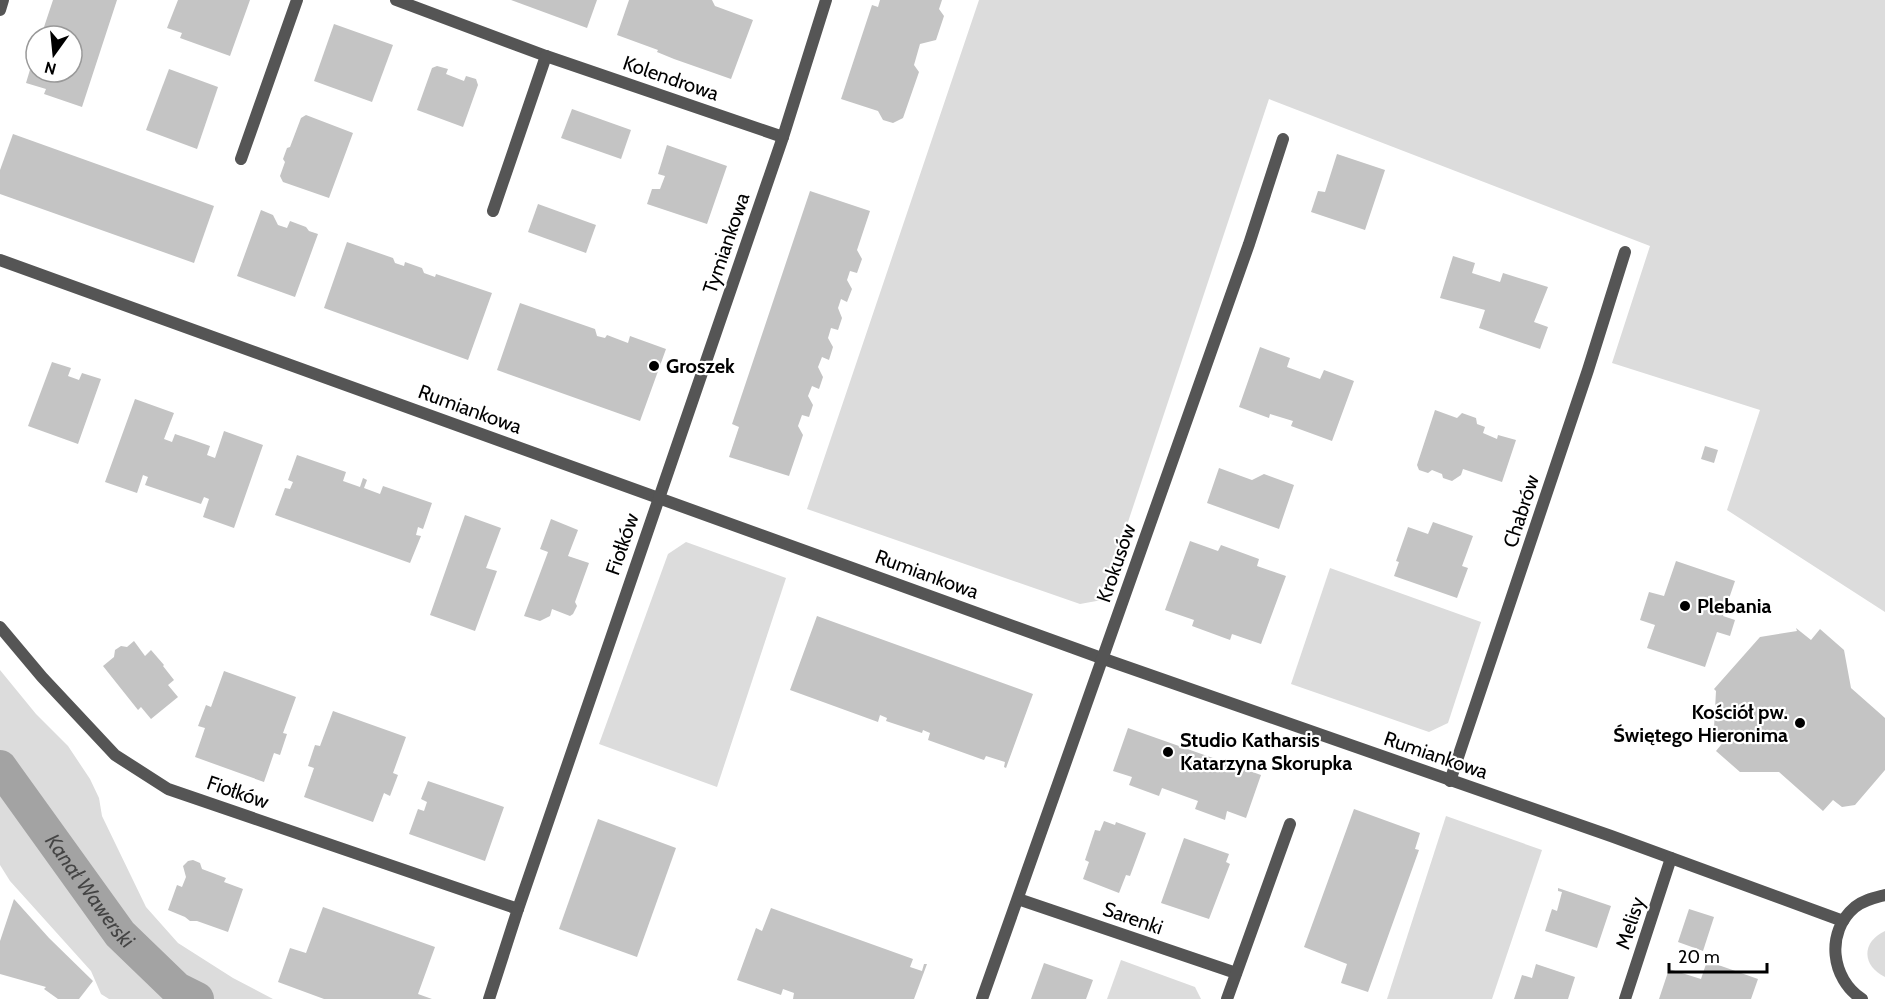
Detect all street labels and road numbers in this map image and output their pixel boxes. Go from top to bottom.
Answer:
street label: Kolendrowa [620,50,722,106]
street label: Tymiankowa [698,189,755,297]
street label: Rumiankowa [415,379,525,439]
street label: Chabrów [1498,471,1544,551]
street label: Fiołków [600,509,644,578]
street label: Krokusów [1091,520,1141,605]
street label: Rumiankowa [872,544,982,604]
street label: Rumiankowa [1381,726,1491,784]
street label: Fiołków [204,770,273,814]
street label: Melisy [1610,894,1650,952]
street label: Sarenki [1100,897,1166,939]

